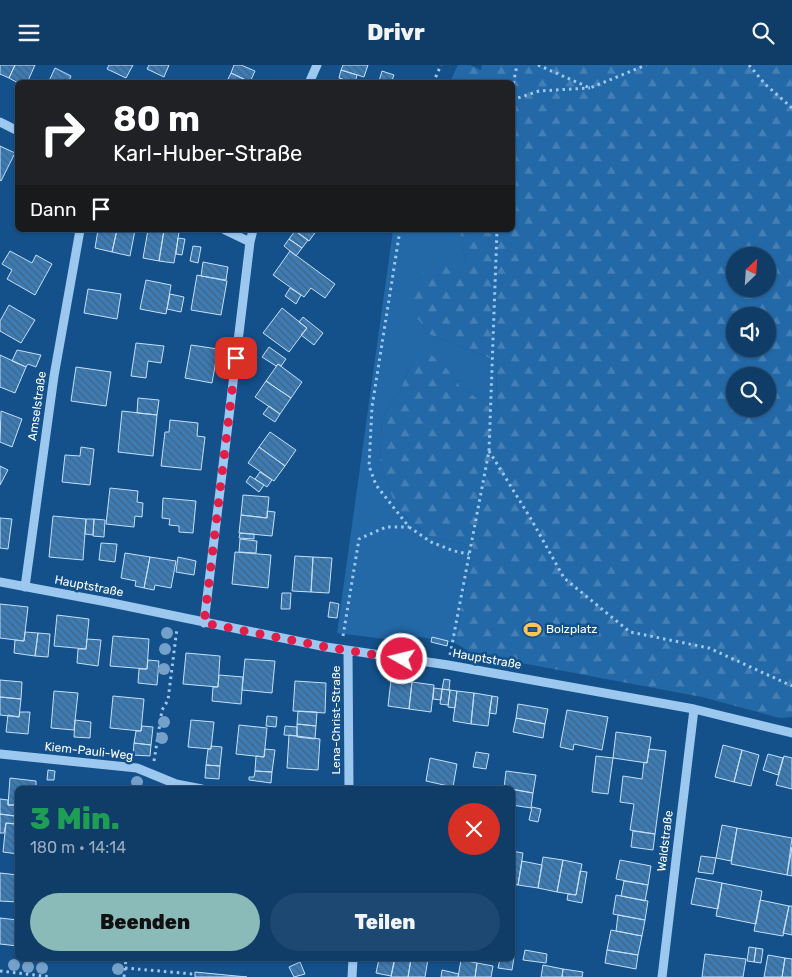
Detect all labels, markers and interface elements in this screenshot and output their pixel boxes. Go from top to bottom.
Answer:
icon: menu [15,19,43,47]
text: Drivr [367,19,425,46]
icon: search [749,19,777,47]
text: 80 m [113,98,200,140]
icon: right [30,100,95,165]
text: Karl-Huber-Straße [113,140,302,167]
icon: arrive [87,195,115,223]
text: Dann [30,198,77,221]
north arrow [726,247,776,297]
map controls [726,247,776,417]
button: sound [726,307,776,357]
pin [215,337,257,379]
icon: arrive [222,344,250,372]
button: search [726,367,776,417]
street label: Amselstraße [25,370,49,442]
street label: Hauptstraße [53,572,125,600]
sports icon: Bolzplatz [522,619,542,639]
place label: Bolzplatz [546,622,597,636]
position arrow [375,632,427,684]
street label: Hauptstraße [451,646,523,672]
street label: Lena-Christ-Straße [329,665,343,775]
street label: Kiem-Pauli-Weg [44,739,134,763]
text: 3 Min. [30,801,120,837]
button: close [448,803,500,855]
street label: Waldstraße [654,809,676,872]
text: 180 m · 14:14 [30,838,126,857]
button: Beenden [30,893,260,951]
button: Teilen [270,893,500,951]

